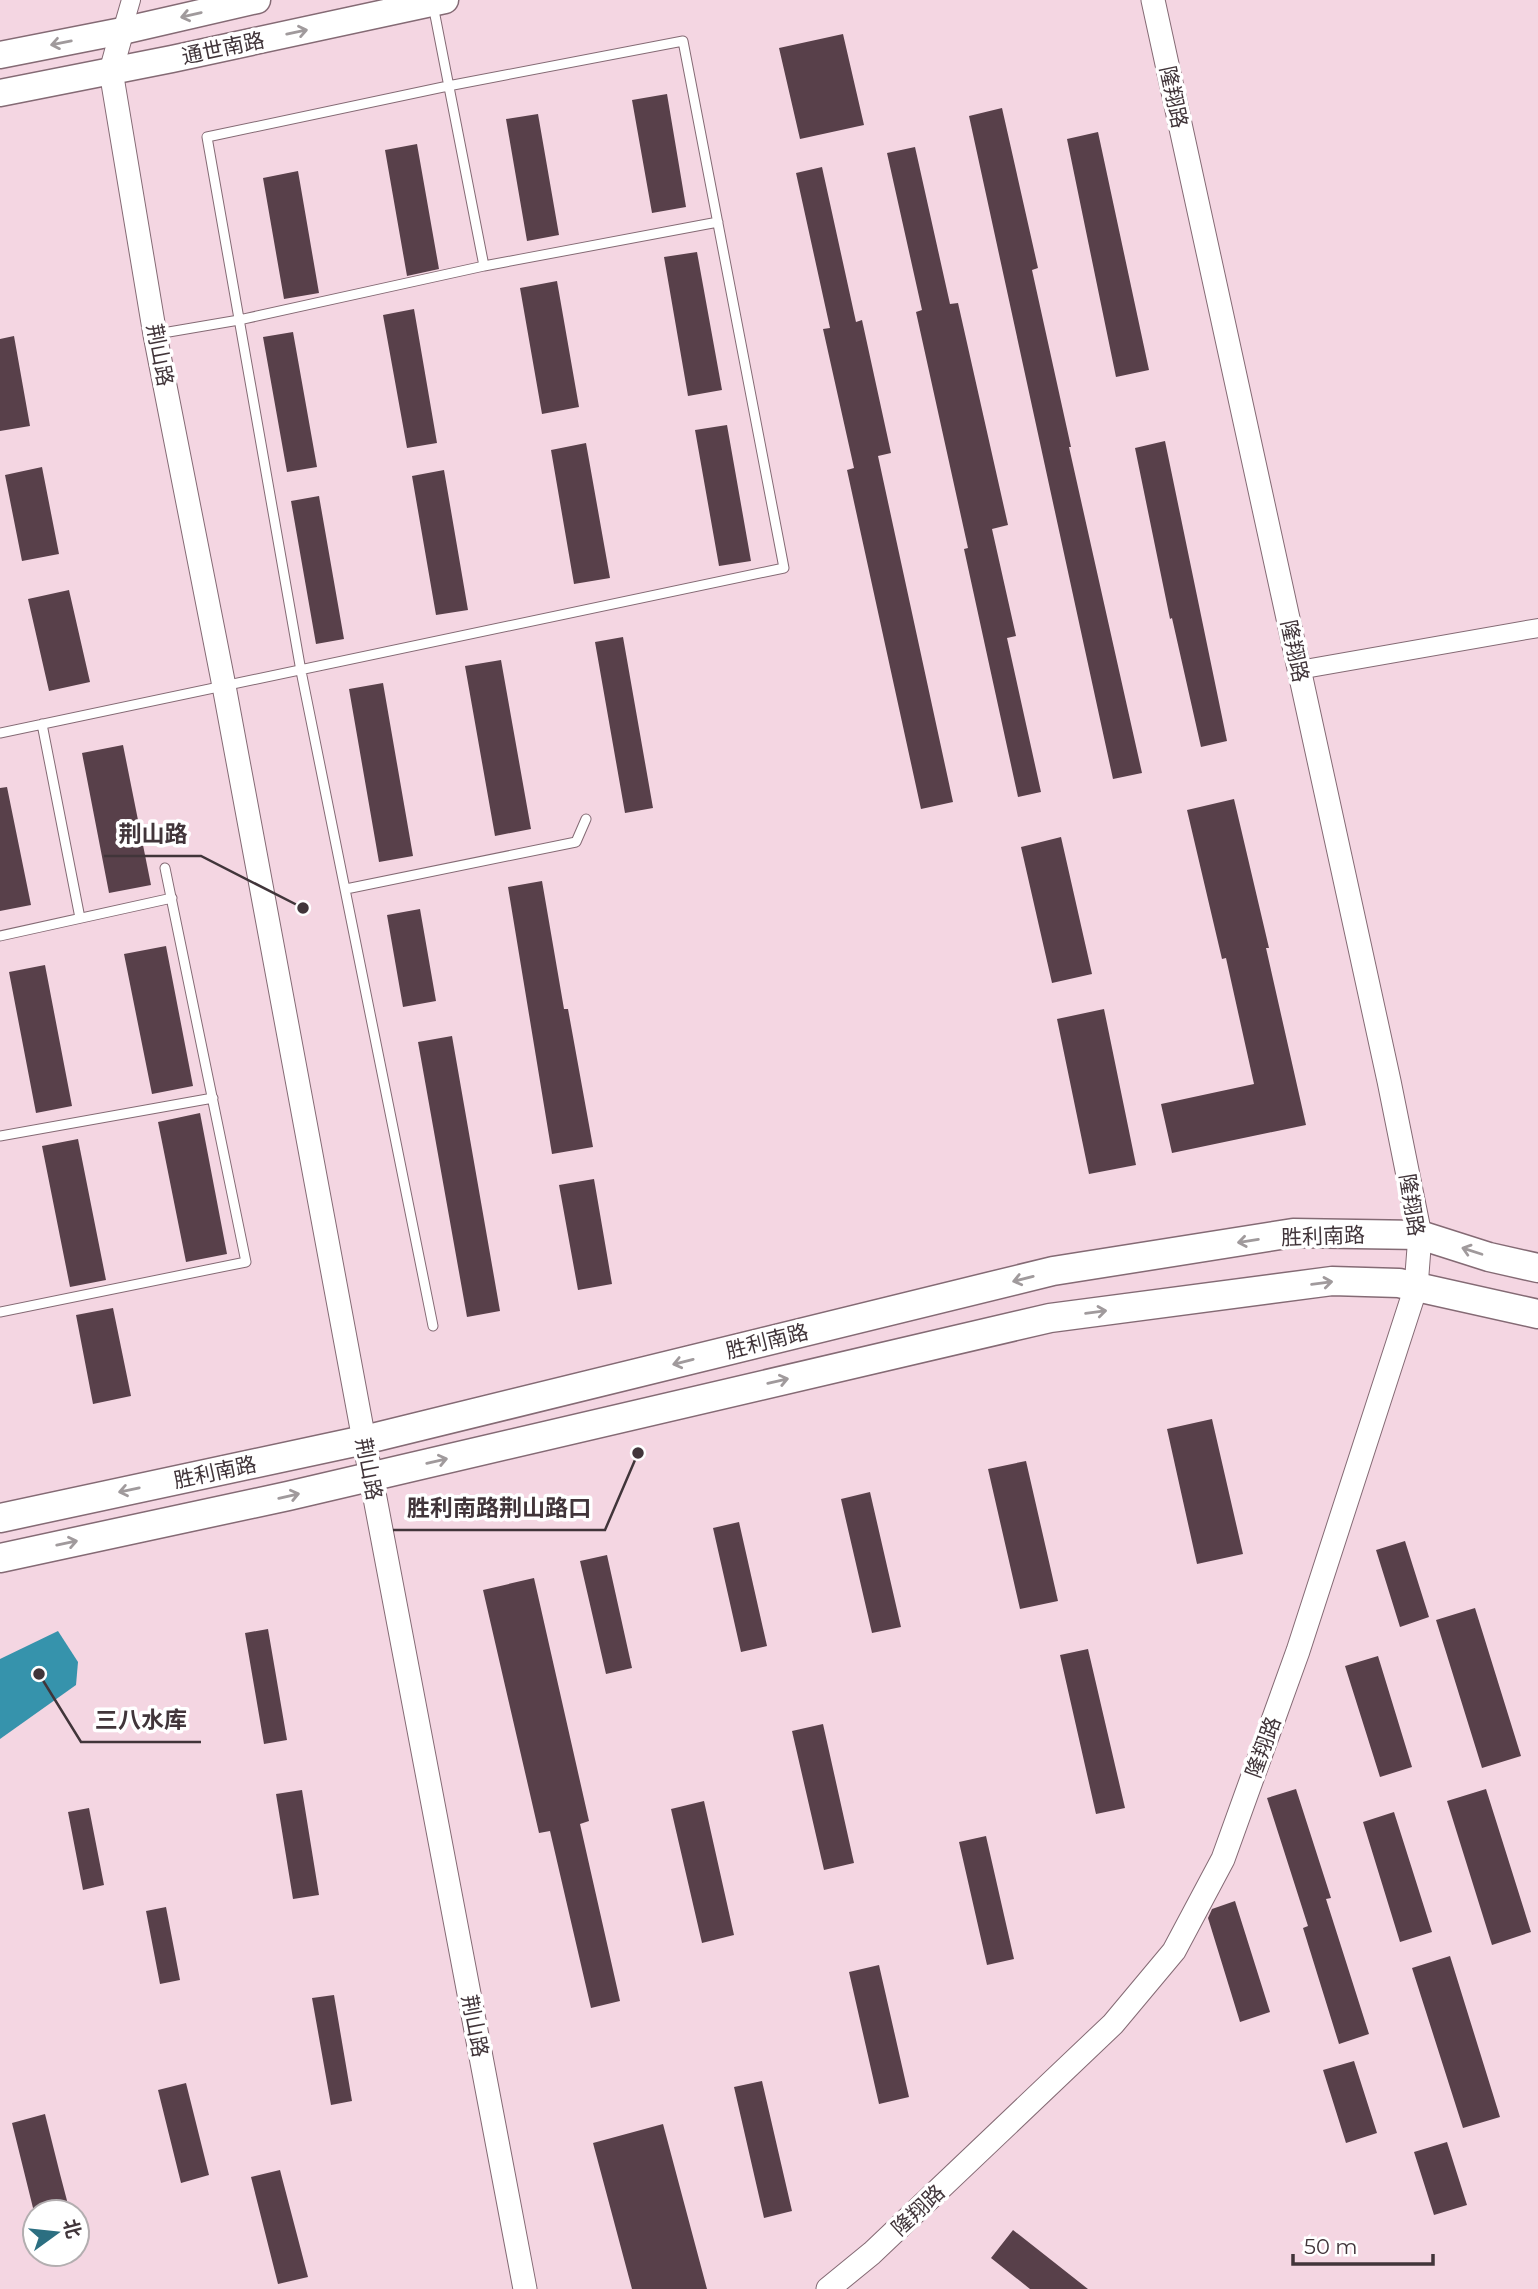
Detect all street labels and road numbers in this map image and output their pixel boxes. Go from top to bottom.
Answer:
street label: 通世南路 [179,27,267,69]
street label: 隆翔路 [1155,64,1193,130]
street label: 荆山路 [142,322,178,388]
street label: 隆翔路 [1276,618,1314,684]
street label: 隆翔路 [1395,1172,1429,1238]
street label: 胜利南路 [1281,1222,1365,1250]
street label: 胜利南路 [723,1319,811,1363]
street label: 荆山路 [351,1436,387,1502]
street label: 胜利南路 [171,1451,259,1493]
street label: 隆翔路 [1240,1713,1286,1781]
street label: 荆山路 [457,1993,493,2059]
street label: 隆翔路 [886,2179,950,2241]

